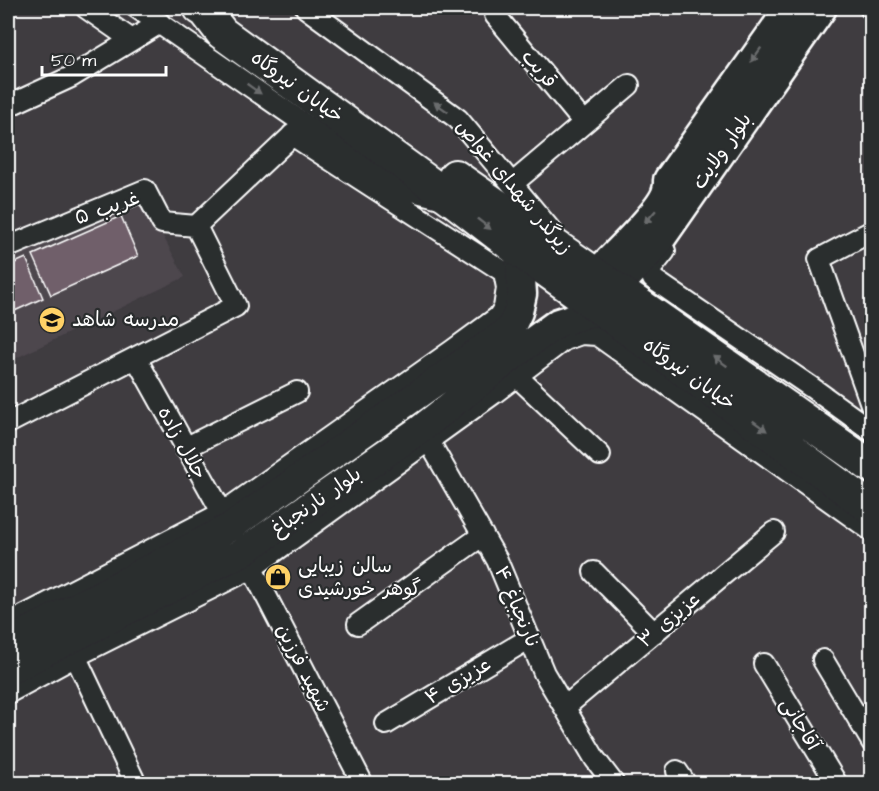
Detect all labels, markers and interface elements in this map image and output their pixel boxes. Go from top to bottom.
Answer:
scale bar [42,39,166,77]
street label: خیابان نیروگاه [245,44,349,130]
street label: قریب [515,44,563,94]
one-way arrow [750,47,762,63]
text: 50 m [51,48,96,73]
one-way arrow [246,83,262,94]
one-way arrow [433,101,448,113]
street label: بلوار ولایت [685,107,759,195]
street label: زیرگذر شهدای غواص [449,113,579,261]
street label: غریب ۵ [71,184,143,232]
one-way arrow [644,209,657,224]
one-way arrow [476,218,492,231]
school or university icon: مدرسه شاهد [37,305,67,335]
place label: مدرسه شاهد [72,306,179,334]
street label: خیابان نیروگاه [637,331,741,417]
one-way arrow [712,356,728,367]
street label: جلال زاده [150,401,214,485]
one-way arrow [751,420,767,432]
street label: بلوار نارنجباغ [265,460,367,544]
place label: سالن زیبایی گوهر خورشیدی [298,552,421,603]
shop icon: سالن زیبایی گوهر خورشیدی [263,562,293,592]
street label: نارنجباغ ۴ [487,562,547,652]
street label: عزیزی ۳ [632,585,706,655]
street label: شهید فرزین [269,619,337,717]
street label: عزیزی ۴ [420,650,496,712]
street label: آقاجانی [773,692,827,757]

